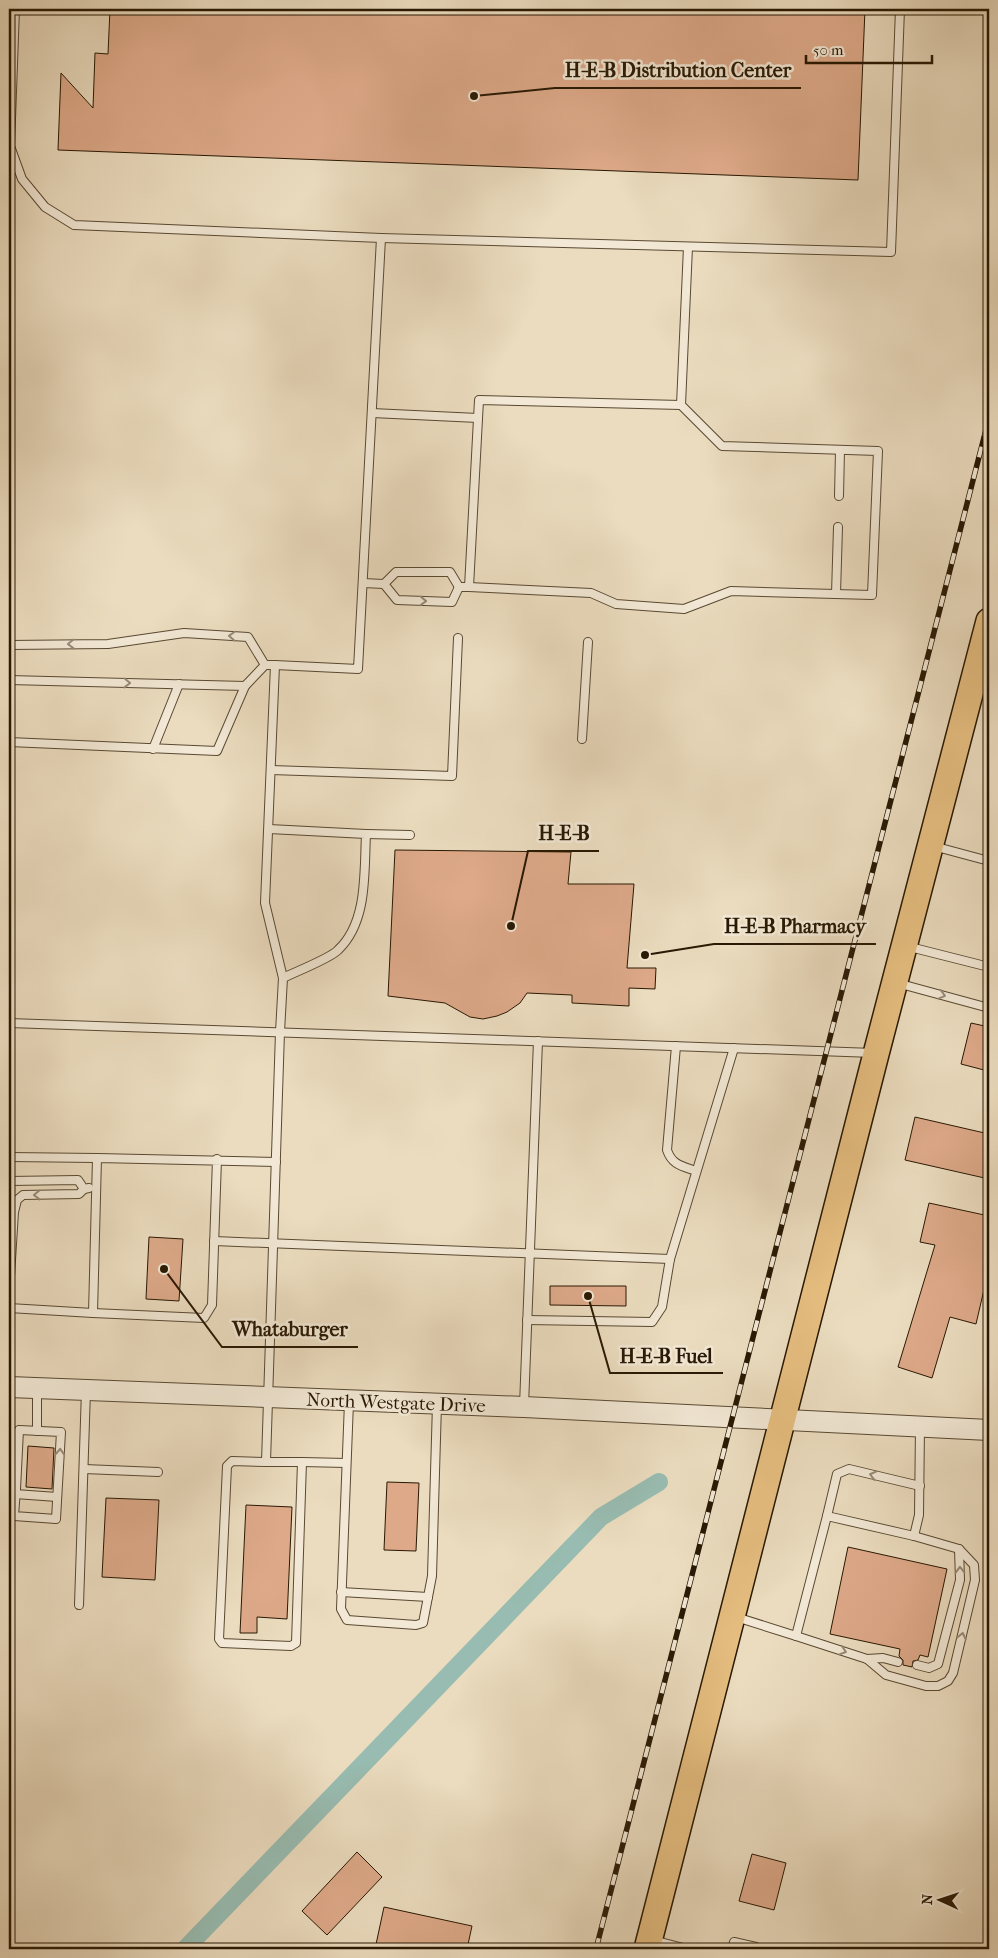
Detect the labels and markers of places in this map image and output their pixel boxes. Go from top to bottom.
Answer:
callout: H-E-B Distribution Center [555,53,801,88]
callout: H-E-B [528,816,599,851]
callout: H-E-B Pharmacy [714,909,876,944]
callout: Whataburger [222,1312,358,1347]
callout: H-E-B Fuel [610,1338,723,1373]

